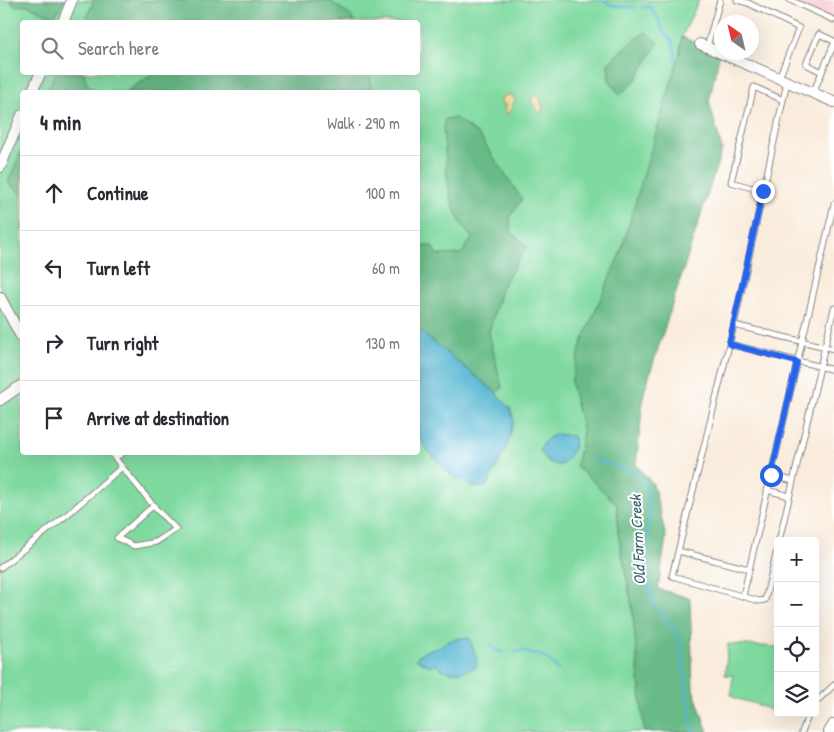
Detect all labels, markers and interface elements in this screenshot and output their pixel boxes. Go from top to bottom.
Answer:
north arrow [714,15,759,60]
search box [20,20,420,75]
icon: search [38,34,66,62]
text: Search here [78,35,159,61]
text: 4 min [40,108,81,137]
text: Walk · 290 m [327,112,400,134]
icon: ahead [40,179,68,207]
text: Continue [87,180,148,206]
route end [752,180,775,203]
text: 100 m [365,182,400,204]
icon: left [40,254,68,282]
text: Turn left [87,255,150,281]
text: 60 m [372,257,400,279]
icon: right [40,329,68,357]
text: Turn right [87,330,158,356]
text: 130 m [365,332,400,354]
icon: arrive [40,404,68,432]
text: Arrive at destination [87,405,229,431]
route start [760,464,783,487]
water label: Old Farm Creek [624,493,650,586]
map controls [774,537,819,717]
button: + [774,537,819,582]
button: − [774,582,819,627]
button: locate [774,627,819,672]
button: layers [774,672,819,717]

